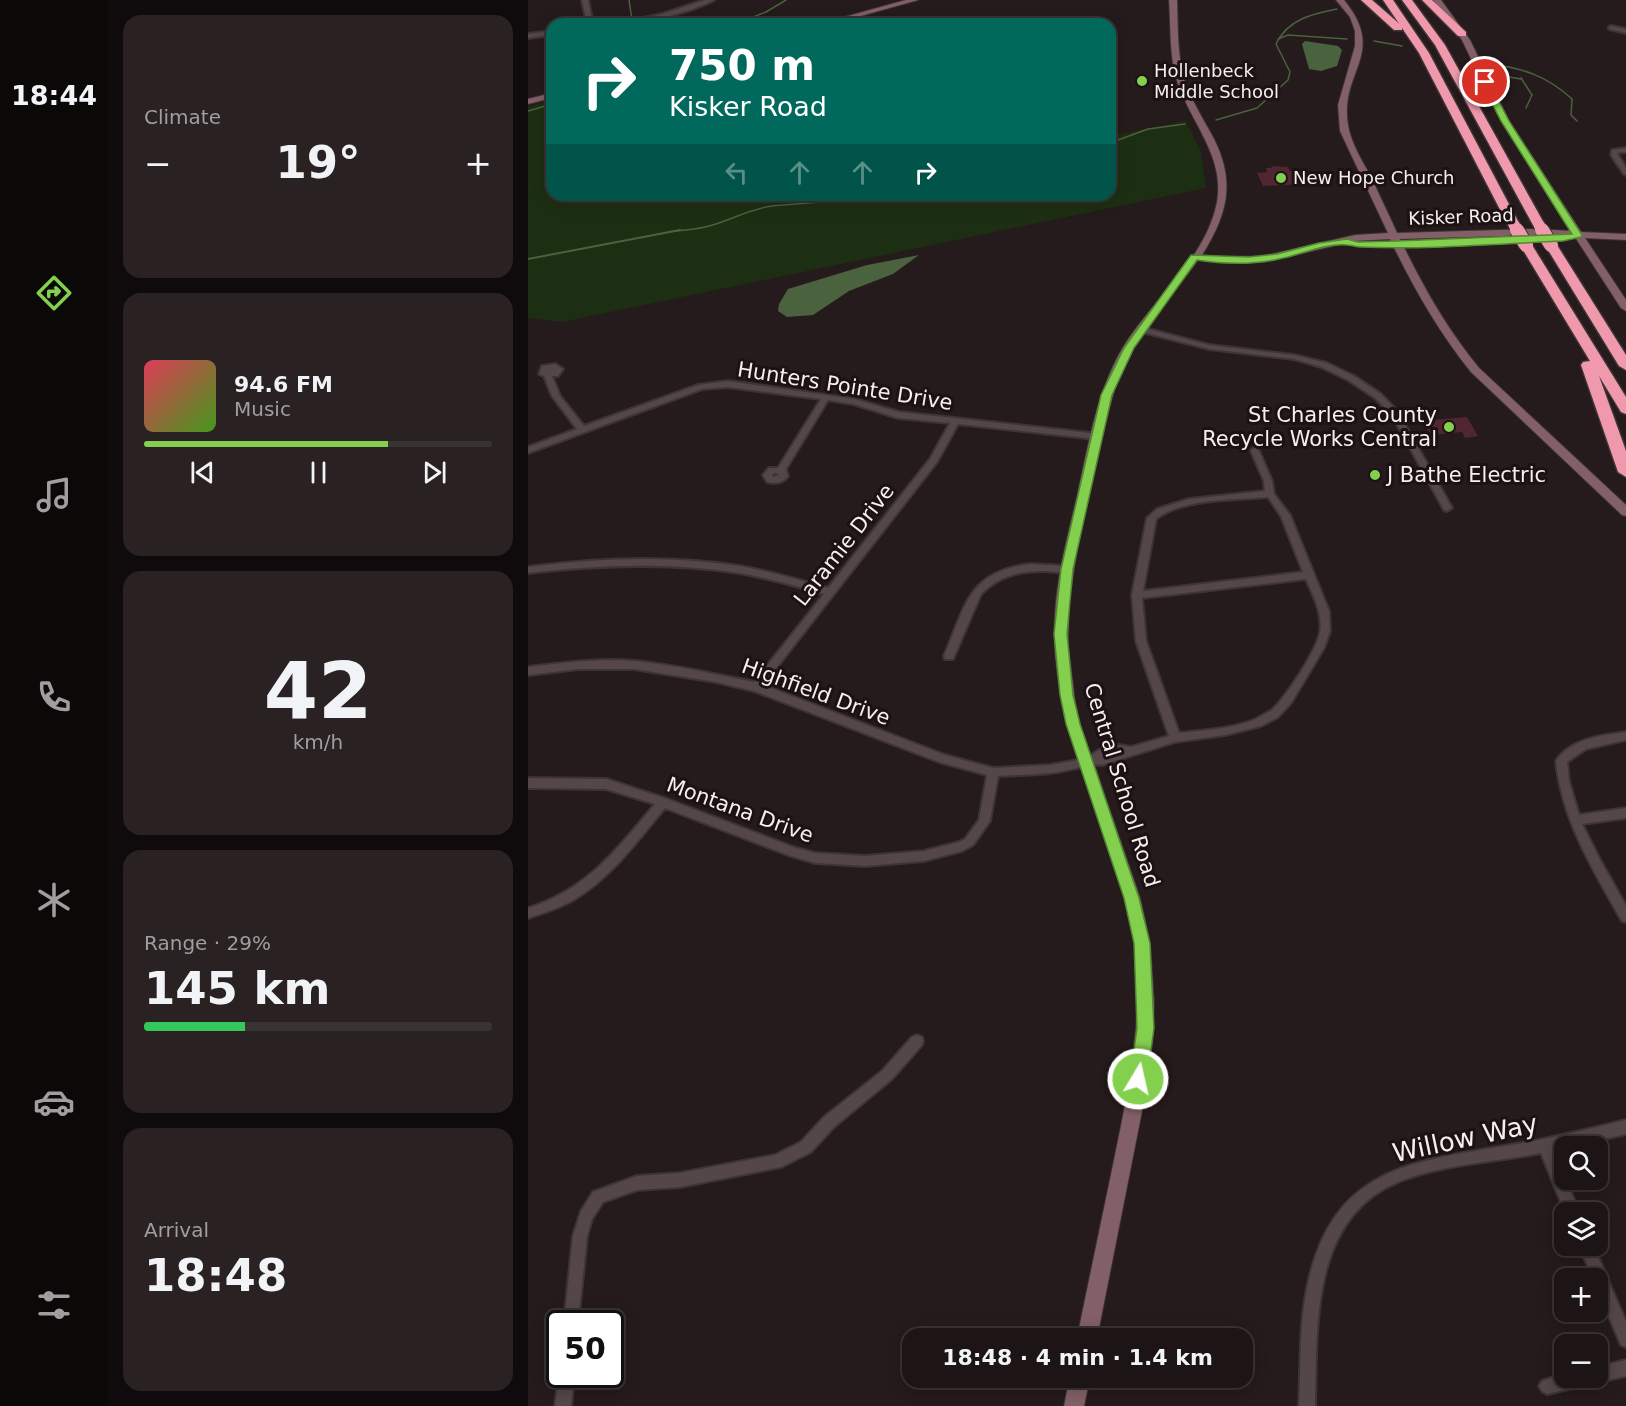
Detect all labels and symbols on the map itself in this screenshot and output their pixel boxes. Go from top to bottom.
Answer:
pin [1459,56,1510,107]
place label: Hollenbeck Middle School [1154,60,1279,102]
marker: Hollenbeck Middle School [1135,74,1149,88]
place label: New Hope Church [1293,167,1454,188]
marker: New Hope Church [1274,171,1288,185]
street label: Kisker Road [1408,204,1514,229]
street label: Hunters Pointe Drive [736,357,954,415]
place label: St Charles County Recycle Works Central [1202,403,1437,451]
marker: St Charles County Recycle Works Central [1442,420,1456,434]
place label: J Bathe Electric [1385,463,1546,487]
marker: J Bathe Electric [1368,468,1382,482]
street label: Laramie Drive [789,479,899,611]
street label: Highfield Drive [738,654,894,730]
street label: Central School Road [1079,680,1165,890]
street label: Montana Drive [663,772,817,848]
position arrow [1106,1047,1170,1111]
street label: Willow Way [1390,1108,1540,1168]
speed limit sign: 50 [546,1310,624,1388]

